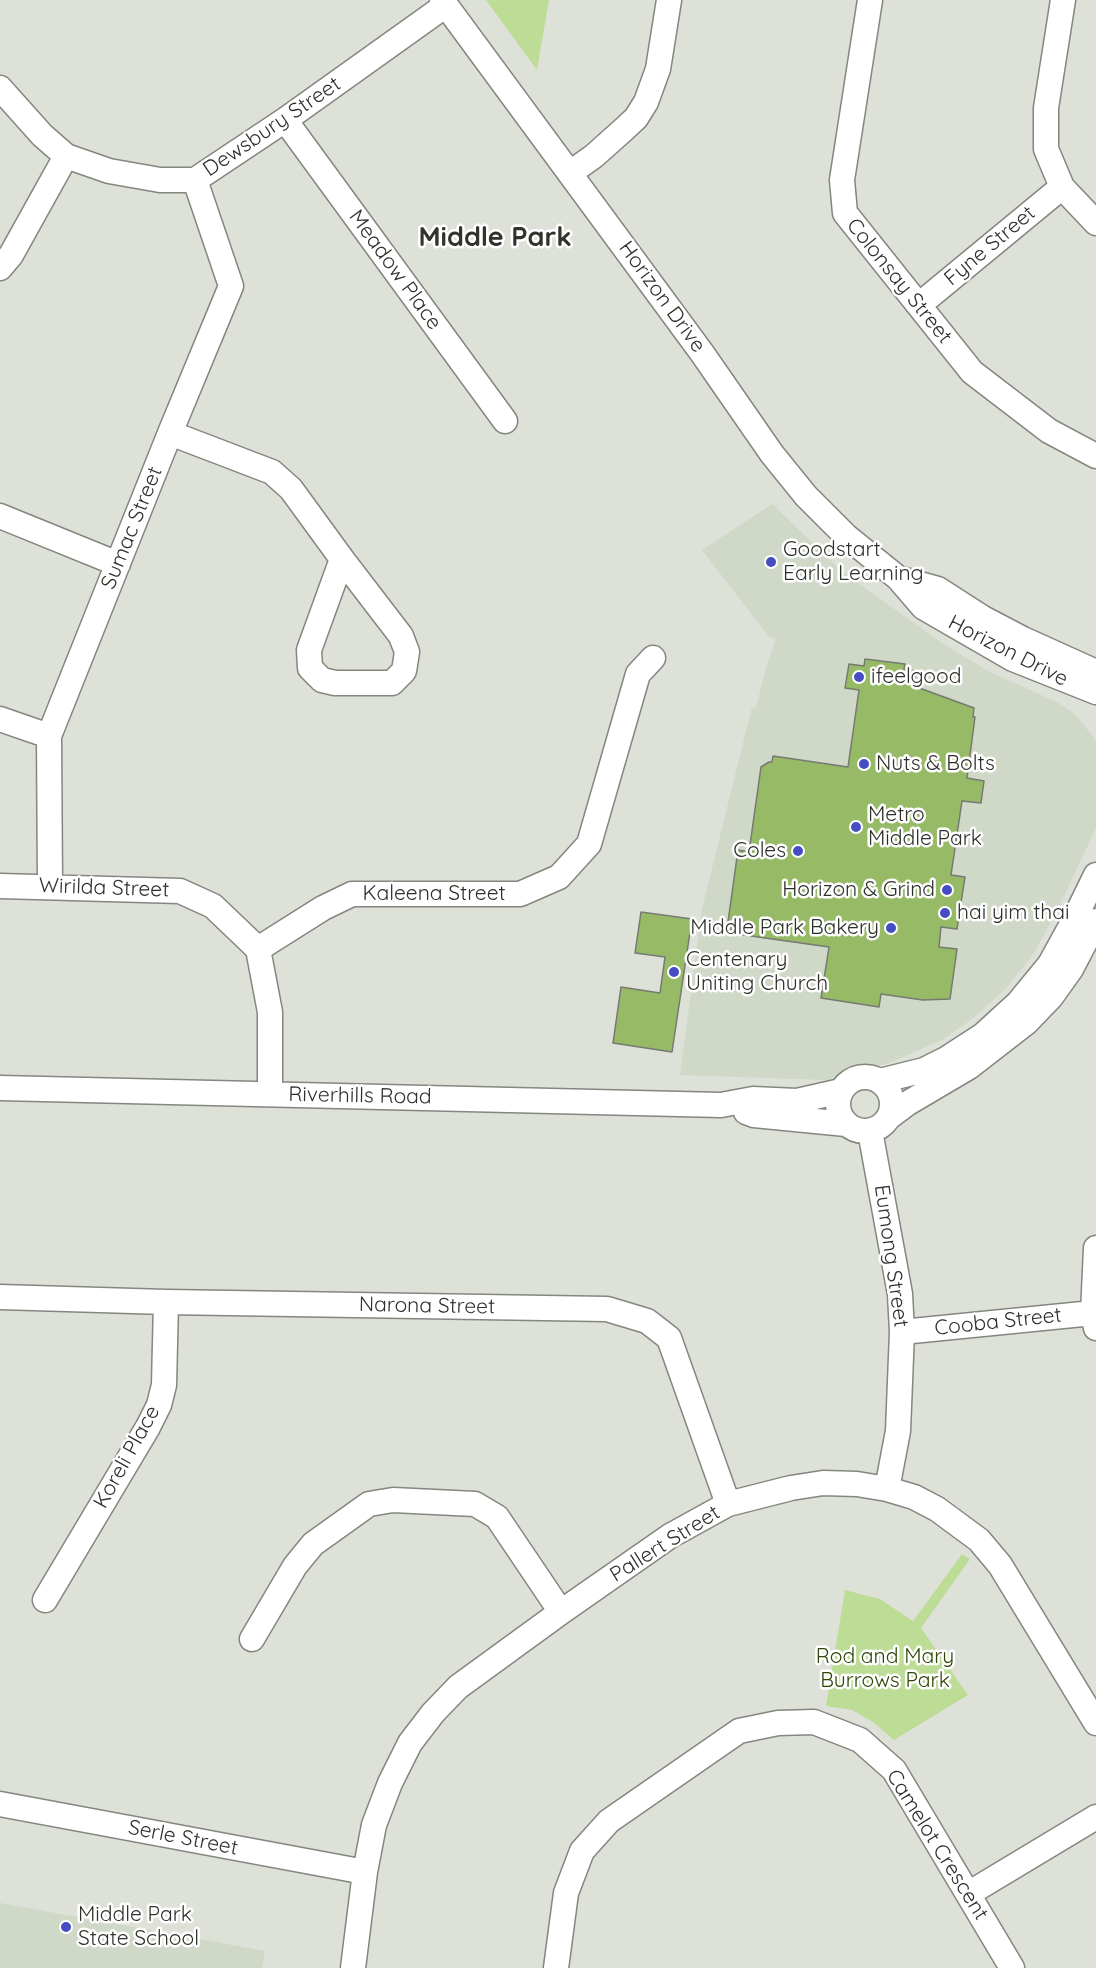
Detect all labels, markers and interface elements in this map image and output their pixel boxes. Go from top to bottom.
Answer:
street label: Dewsbury Street [198,72,346,182]
street label: Fyne Street [939,201,1041,291]
street label: Meadow Place [343,205,447,335]
street label: Colonsay Street [841,213,957,349]
district label: Middle Park [418,222,572,254]
street label: Horizon Drive [613,236,711,358]
street label: Sumac Street [96,463,168,593]
place label: Goodstart Early Learning [783,537,924,587]
marker: Goodstart Early Learning [764,555,778,569]
street label: Horizon Drive [944,610,1072,692]
place label: ifeelgood [871,664,961,690]
marker: ifeelgood [852,670,866,684]
place label: Nuts & Bolts [876,751,995,777]
marker: Nuts & Bolts [857,757,871,771]
place label: Metro Middle Park [868,802,982,852]
marker: Metro Middle Park [849,820,863,834]
place label: Coles [733,838,786,864]
marker: Coles [791,844,805,858]
street label: Wirilda Street [38,873,170,903]
place label: Horizon & Grind [782,877,935,903]
street label: Kaleena Street [362,881,506,907]
marker: Horizon & Grind [940,883,954,897]
place label: hai yim thai [957,900,1069,926]
marker: hai yim thai [938,906,952,920]
place label: Middle Park Bakery [690,915,879,941]
marker: Middle Park Bakery [884,921,898,935]
place label: Centenary Uniting Church [686,947,828,997]
marker: Centenary Uniting Church [667,965,681,979]
street label: Riverhills Road [288,1082,432,1110]
street label: Eumong Street [869,1183,913,1329]
street label: Narona Street [359,1292,495,1320]
street label: Cooba Street [933,1303,1063,1341]
street label: Koreli Place [88,1401,166,1513]
street label: Pallert Street [605,1500,725,1588]
park label: Rod and Mary Burrows Park [816,1644,954,1694]
street label: Camelot Crescent [881,1765,993,1925]
street label: Serle Street [126,1815,240,1861]
place label: Middle Park State School [78,1902,199,1952]
marker: Middle Park State School [59,1920,73,1934]

